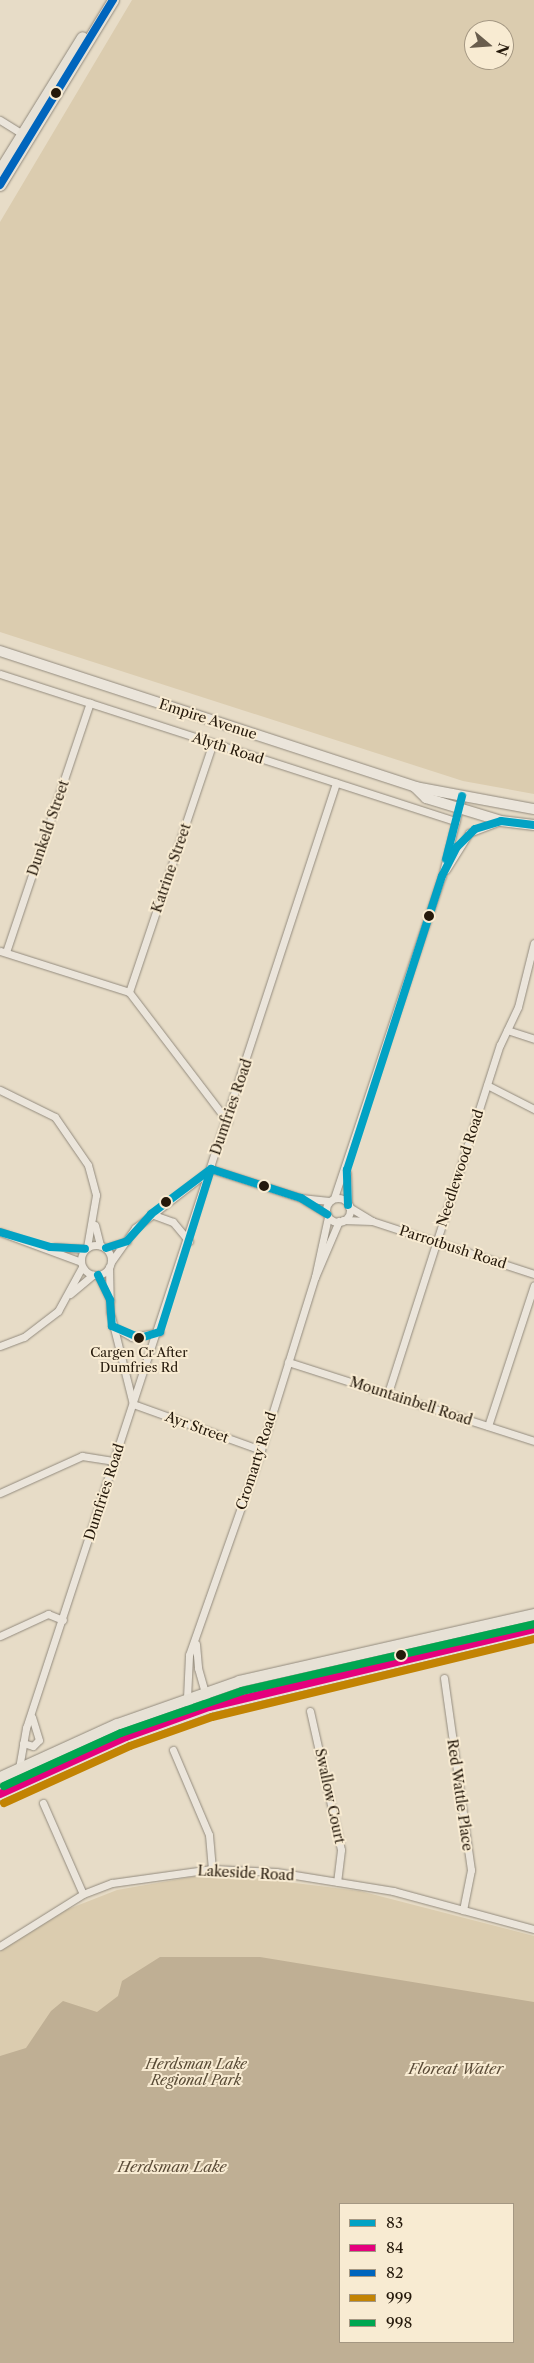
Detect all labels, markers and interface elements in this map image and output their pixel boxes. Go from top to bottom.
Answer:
north arrow [464,20,514,70]
text: N [492,41,513,58]
unlabelled marker [51,88,61,98]
street label: Empire Avenue [157,695,259,743]
street label: Alyth Road [190,729,266,767]
street label: Dunkeld Street [24,778,72,878]
street label: Katrine Street [148,821,194,915]
unlabelled marker [424,911,434,921]
street label: Dumfries Road [207,1057,255,1157]
street label: Needlewood Road [433,1107,487,1229]
unlabelled marker [259,1181,269,1191]
unlabelled marker [161,1197,171,1207]
street label: Parrotbush Road [397,1222,509,1272]
marker: Cargen Cr After Dumfries Rd [134,1333,144,1343]
place label: Cargen Cr After Dumfries Rd [90,1345,188,1376]
street label: Mountainbell Road [347,1373,475,1429]
street label: Ayr Street [163,1408,231,1446]
street label: Cromarty Road [232,1410,280,1512]
street label: Dumfries Road [80,1442,128,1542]
unlabelled marker [396,1650,406,1660]
street label: Red Wattle Place [444,1738,476,1852]
street label: Swallow Court [312,1747,348,1845]
street label: Lakeside Road [197,1862,295,1884]
park label: Herdsman Lake Regional Park [145,2056,247,2088]
water label: Floreat Water [409,2060,503,2078]
water label: Herdsman Lake [118,2158,226,2176]
legend [339,2203,514,2343]
text: 83 [386,2213,403,2232]
text: 84 [386,2238,404,2257]
text: 82 [386,2263,404,2282]
text: 999 [386,2288,412,2307]
text: 998 [386,2313,412,2332]

